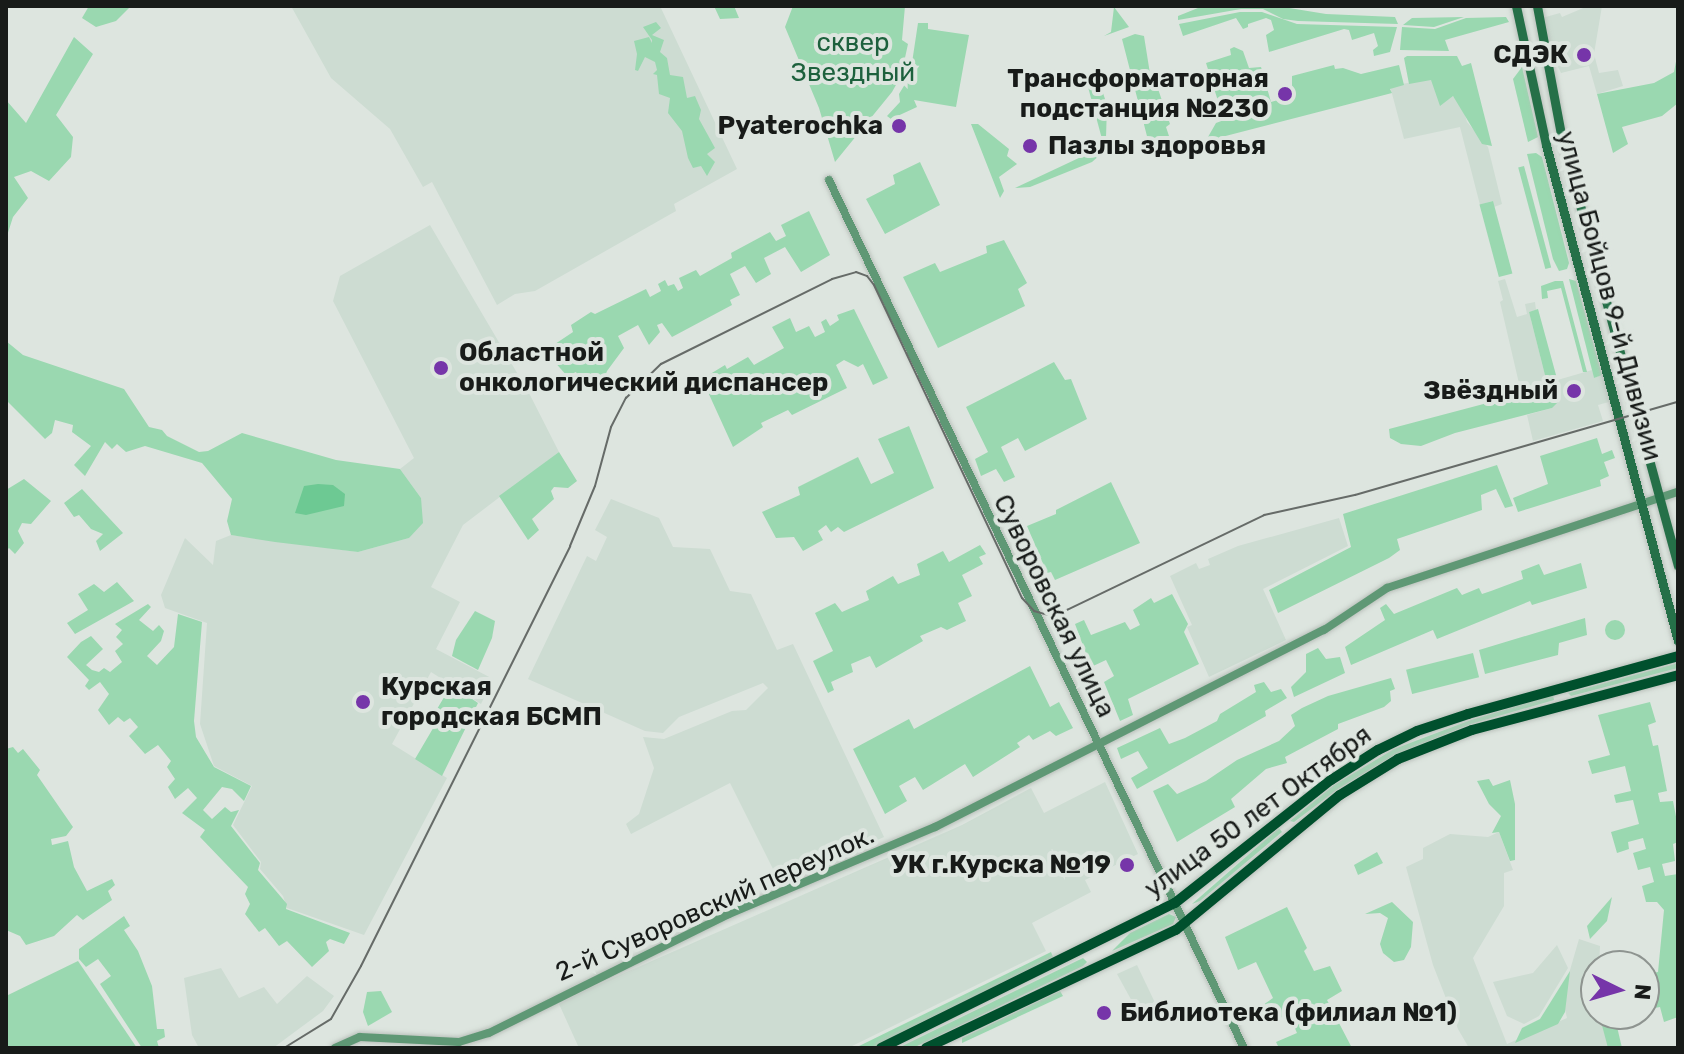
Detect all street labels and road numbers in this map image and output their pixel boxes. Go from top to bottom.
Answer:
street label: улица Бойцов 9-й Дивизии [1550,128,1668,464]
street label: Суворовская улица [986,489,1122,723]
street label: улица 50 лет Октября [1139,719,1377,905]
street label: 2-й Суворовский переулок. [551,820,879,988]

